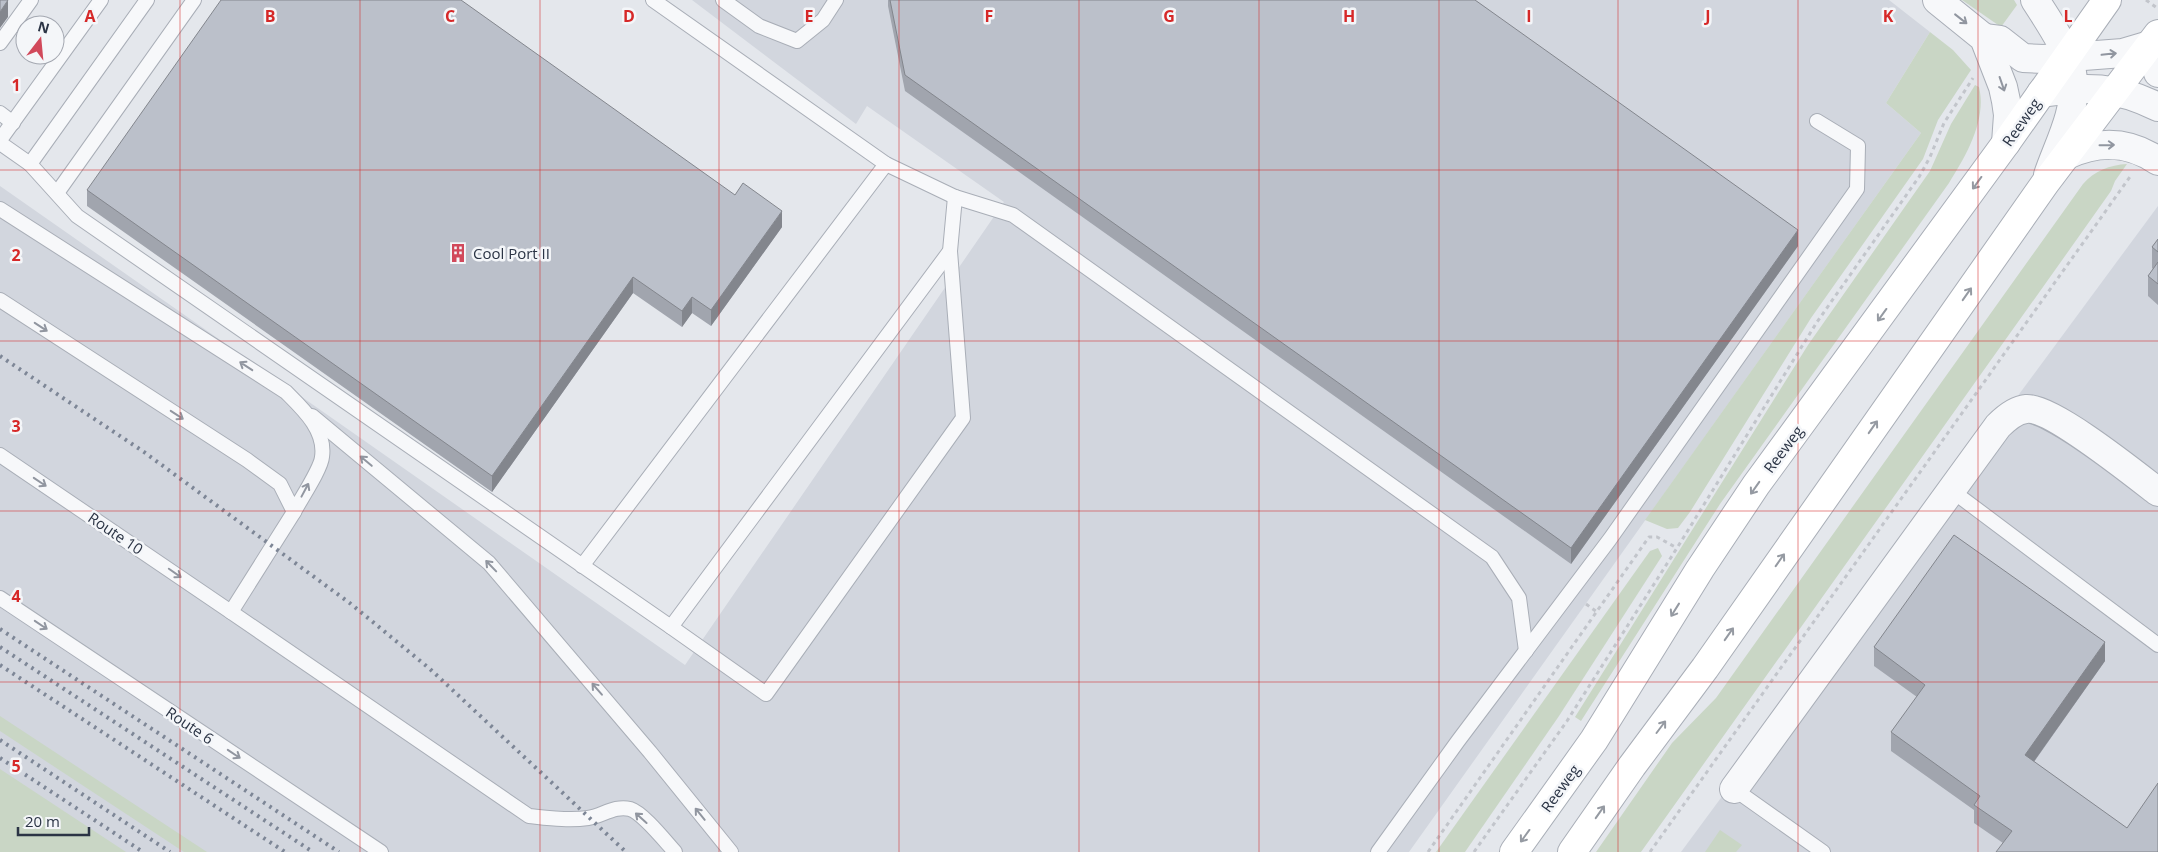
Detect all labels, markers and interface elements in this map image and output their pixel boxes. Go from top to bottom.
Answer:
text: A [84,5,96,27]
text: B [265,5,275,27]
text: C [445,5,455,27]
text: D [623,5,635,27]
text: E [805,5,814,27]
text: F [985,5,993,27]
text: G [1163,5,1175,27]
text: H [1343,5,1355,27]
text: I [1526,5,1532,27]
text: J [1703,5,1711,27]
text: K [1883,5,1894,27]
text: L [2063,5,2073,27]
one-way arrow [1954,13,1967,24]
north arrow [15,15,65,65]
text: N [36,16,52,38]
one-way arrow [2101,49,2117,59]
text: 1 [11,74,21,96]
one-way arrow [1997,75,2007,91]
street label: Reeweg [1997,94,2045,150]
one-way arrow [2098,141,2114,150]
one-way arrow [1972,176,1983,189]
building icon: Cool Port II [447,242,469,264]
place label: Cool Port II [473,243,550,263]
text: 2 [11,244,21,266]
one-way arrow [1962,287,1972,301]
one-way arrow [1877,307,1887,321]
one-way arrow [34,321,48,332]
one-way arrow [240,361,254,371]
one-way arrow [170,410,184,420]
text: 3 [11,415,21,437]
street label: Reeweg [1759,421,1807,477]
one-way arrow [1868,421,1878,435]
one-way arrow [360,456,373,467]
one-way arrow [33,477,47,487]
one-way arrow [1750,480,1760,494]
one-way arrow [301,484,311,498]
street label: Route 10 [85,507,147,559]
one-way arrow [1775,554,1785,568]
one-way arrow [485,559,497,572]
one-way arrow [168,568,182,578]
text: 4 [11,585,21,607]
one-way arrow [1669,603,1679,617]
one-way arrow [33,621,47,631]
one-way arrow [1724,628,1734,642]
one-way arrow [591,683,602,696]
street label: Route 6 [162,702,218,748]
one-way arrow [1656,721,1667,734]
one-way arrow [227,749,241,760]
text: 5 [11,755,21,777]
street label: Reeweg [1536,760,1584,816]
scale bar [18,804,89,836]
one-way arrow [1595,805,1605,819]
one-way arrow [695,808,706,821]
text: 20 m [25,811,60,831]
one-way arrow [634,812,647,823]
one-way arrow [1520,829,1530,843]

